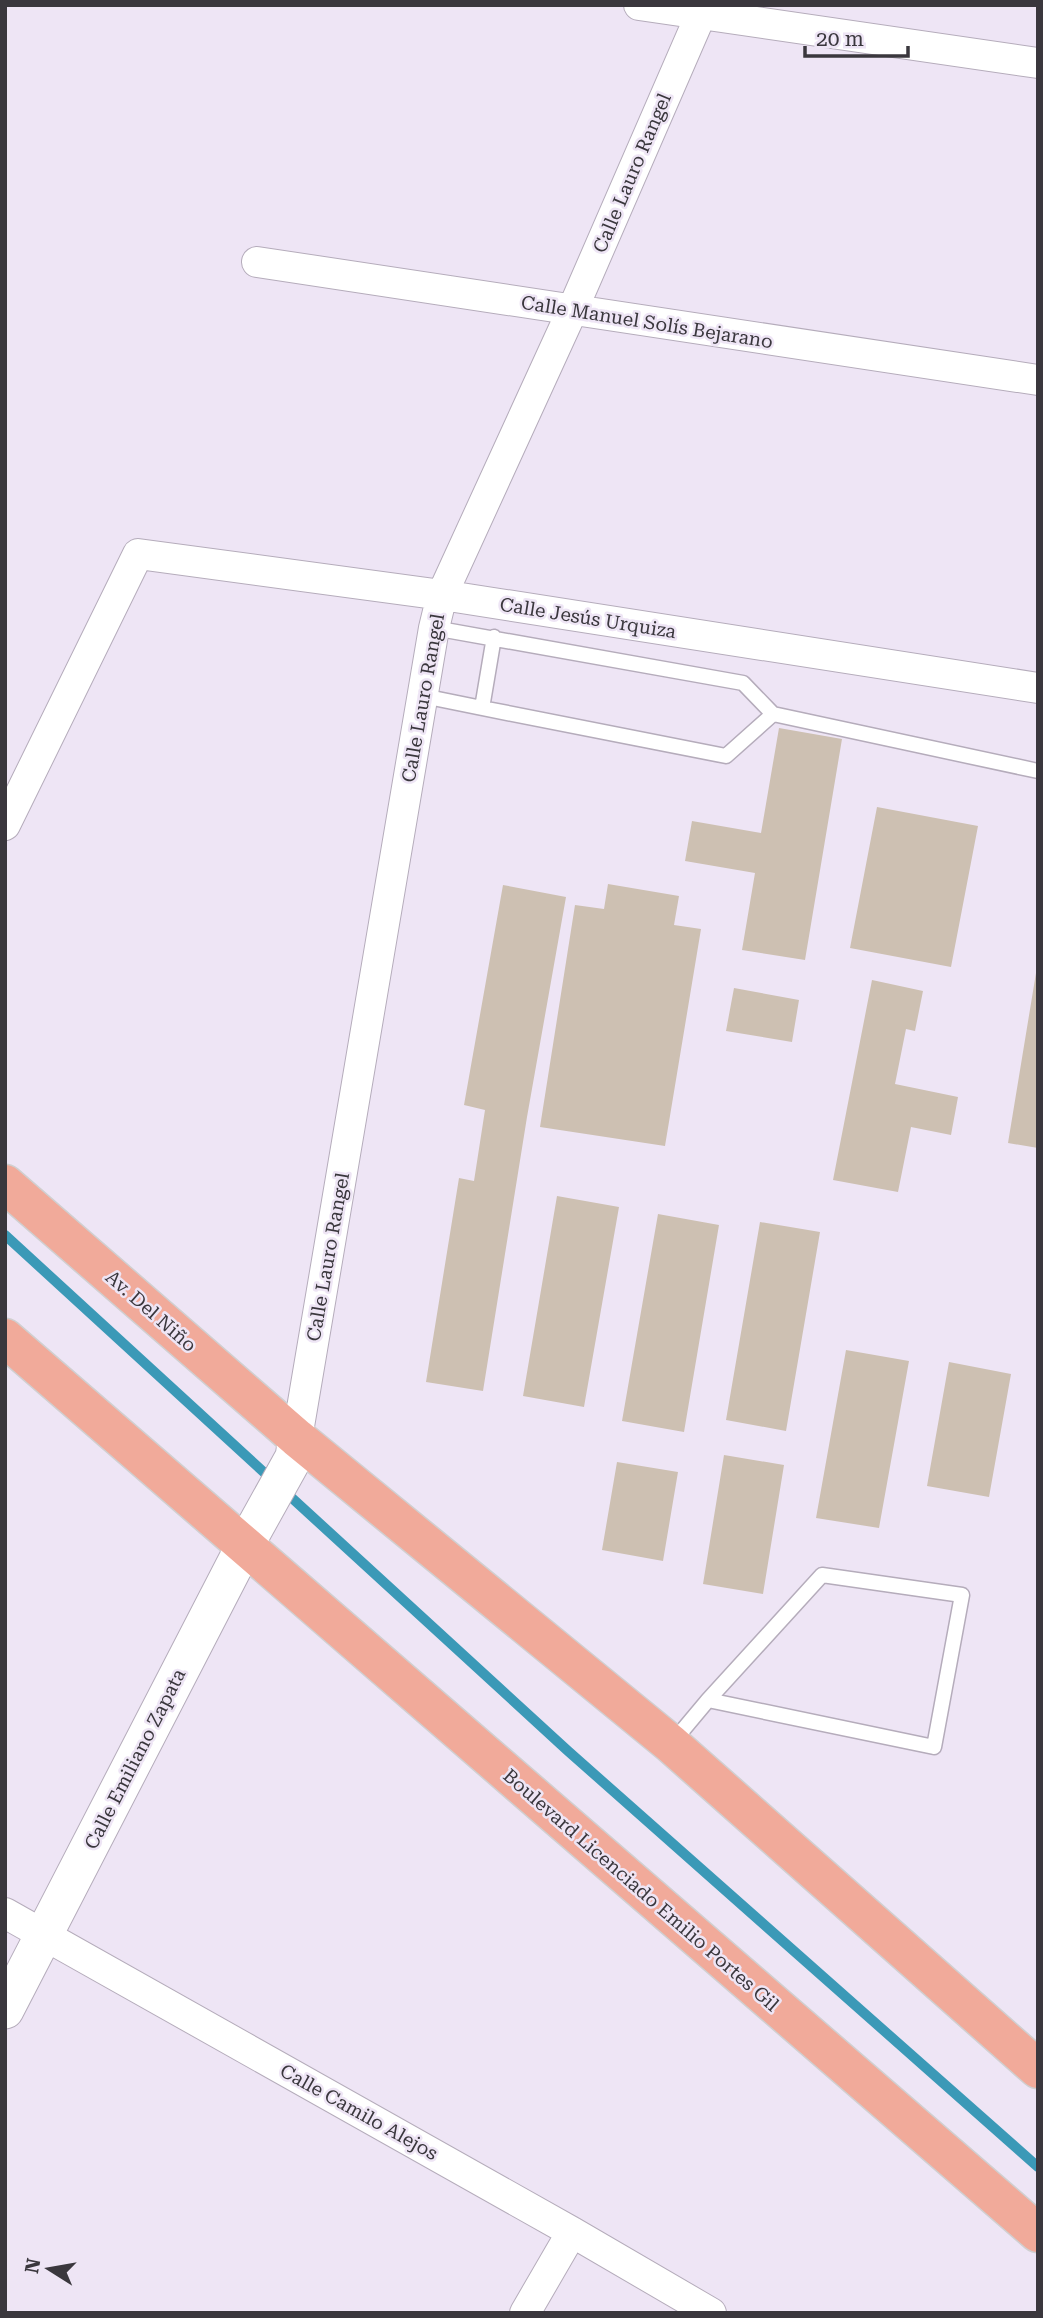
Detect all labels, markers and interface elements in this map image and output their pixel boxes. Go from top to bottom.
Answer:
scale bar [805,14,908,58]
text: 20 m [816,27,864,51]
street label: Calle Lauro Rangel [588,90,676,256]
street label: Calle Manuel Solís Bejarano [519,291,775,353]
street label: Calle Jesús Urquiza [498,593,678,643]
street label: Calle Lauro Rangel [397,612,449,784]
street label: Calle Lauro Rangel [302,1171,354,1343]
street label: Av. Del Niño [101,1265,201,1357]
street label: Calle Emiliano Zapata [79,1664,191,1853]
street label: Boulevard Licenciado Emilio Portes Gil [498,1764,784,2016]
street label: Calle Camilo Alejos [276,2059,442,2165]
north arrow [14,2234,84,2304]
text: N [20,2256,46,2275]

